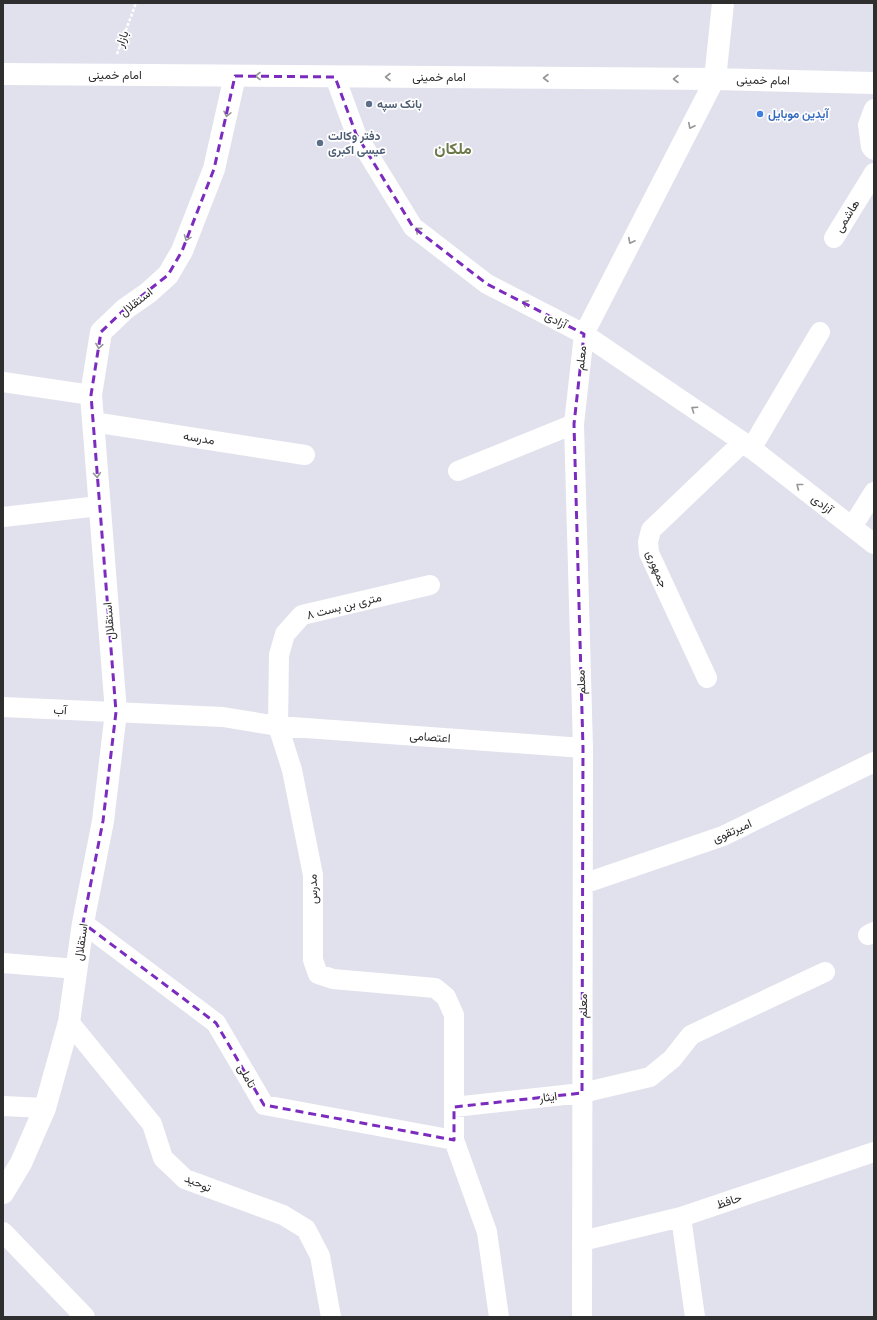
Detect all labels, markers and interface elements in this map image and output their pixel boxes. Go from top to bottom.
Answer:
street label: بازار [112,29,132,51]
street label: امام خمینی [88,68,142,83]
street label: امام خمینی [412,70,466,85]
one-way arrow [255,72,261,80]
one-way arrow [385,73,391,81]
street label: امام خمینی [736,73,790,88]
one-way arrow [543,74,549,82]
one-way arrow [673,75,679,83]
place label: بانک سپه [377,97,422,112]
marker: بانک سپه [364,99,374,109]
place label: آیدین موبایل [768,107,829,122]
marker: آیدین موبایل [755,109,765,119]
one-way arrow [223,111,231,117]
one-way arrow [688,122,696,129]
place label: دفتر وکالت عیسی اکبری [328,129,386,158]
marker: دفتر وکالت عیسی اکبری [315,138,325,148]
district label: ملکان [434,139,472,158]
street label: هاشمی [832,197,863,235]
one-way arrow [415,228,423,235]
one-way arrow [184,234,192,241]
one-way arrow [629,237,636,245]
street label: استقلال [117,285,156,320]
one-way arrow [521,301,529,308]
street label: آزادی [542,309,571,333]
one-way arrow [95,343,104,349]
street label: معلم [573,345,590,371]
one-way arrow [691,406,698,414]
street label: مدرسه [182,429,216,448]
one-way arrow [93,472,101,478]
one-way arrow [796,483,803,490]
street label: آزادی [808,491,836,518]
street label: جمهوری [642,548,671,590]
street label: ۸ متری بن بست [305,590,383,623]
street label: استقلال [100,602,119,640]
street label: معلم [574,669,589,695]
street label: آب [53,703,68,717]
street label: اعتصامی [409,729,451,746]
street label: امیرتقوی [710,816,754,847]
street label: مدرس [305,874,322,904]
street label: استقلال [71,922,92,962]
street label: معلم [576,994,591,1018]
street label: تاملی [234,1062,259,1091]
street label: ایثار [537,1089,558,1106]
street label: توحید [182,1171,214,1196]
street label: حافظ [715,1190,743,1212]

